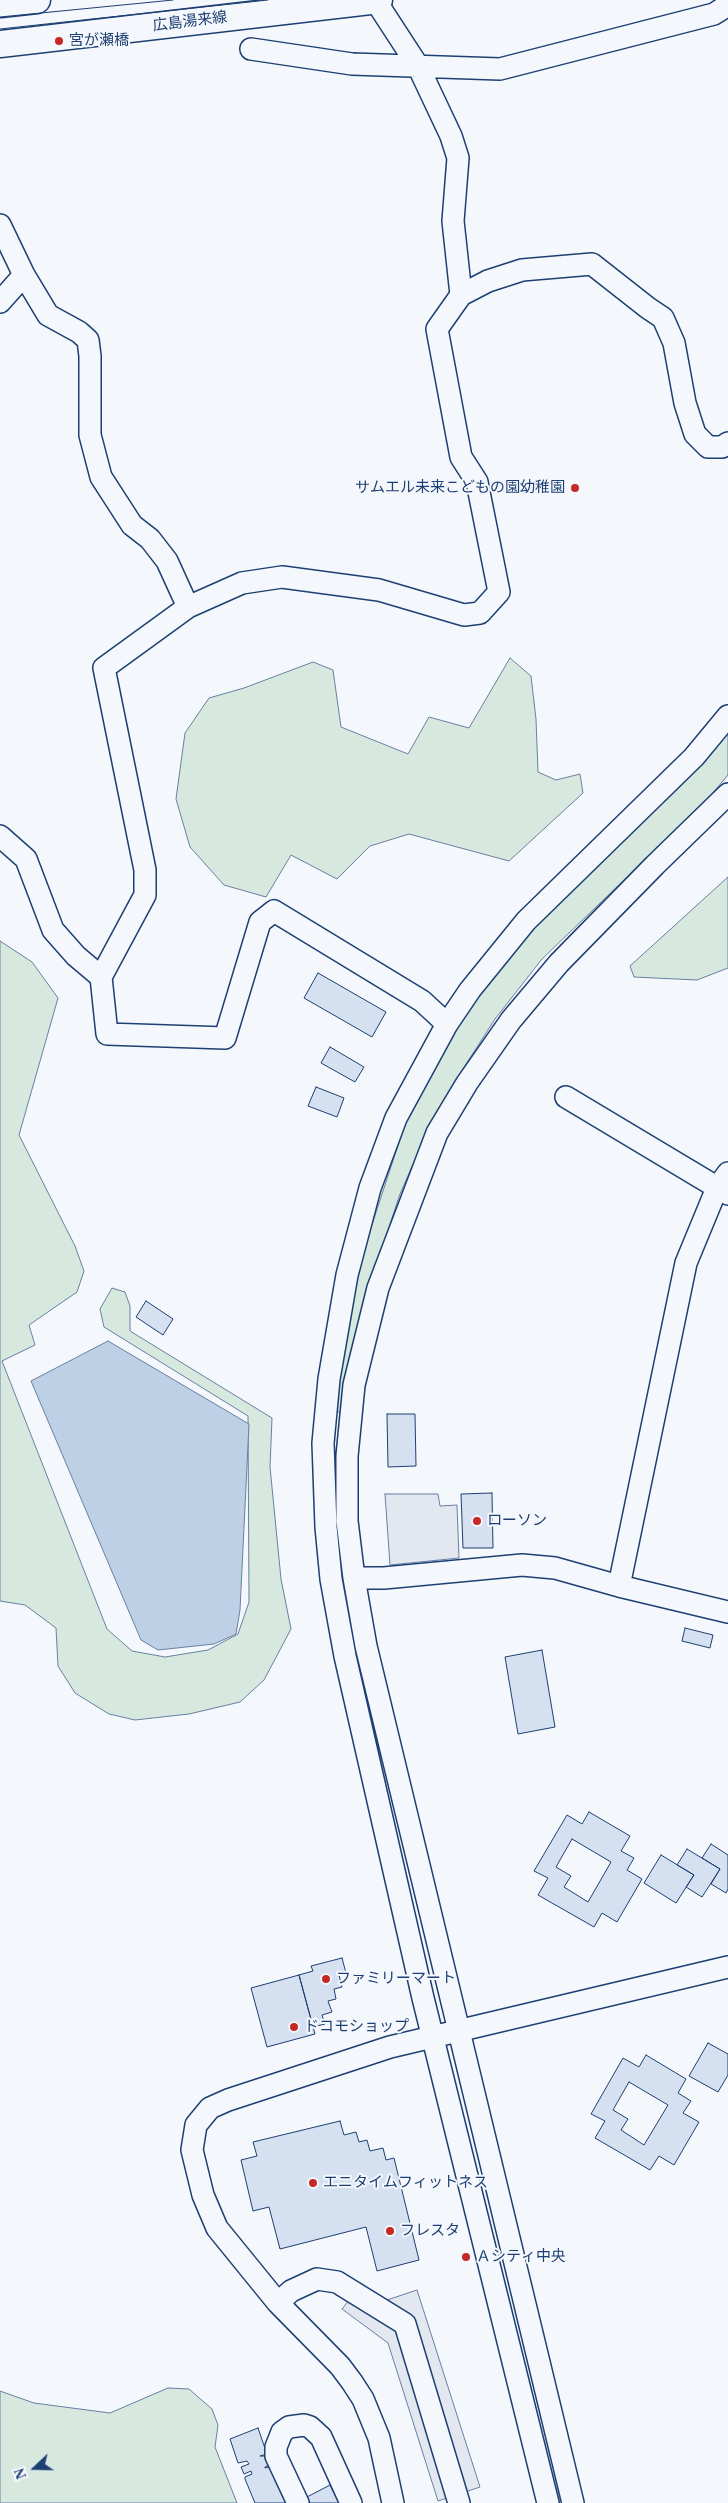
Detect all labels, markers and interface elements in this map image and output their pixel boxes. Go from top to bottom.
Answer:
street label: 広島湯来線 [152,8,228,36]
place label: 宮が瀬橋 [69,32,129,50]
marker: 宮が瀬橋 [53,35,65,47]
place label: サムエル未来こどもの園幼稚園 [355,479,565,497]
marker: サムエル未来こどもの園幼稚園 [569,482,581,494]
place label: ローソン [487,1512,547,1530]
marker: ローソン [471,1515,483,1527]
place label: ファミリーマート [336,1970,456,1988]
marker: ファミリーマート [320,1973,332,1985]
place label: ドコモショップ [304,2018,409,2036]
marker: ドコモショップ [288,2021,300,2033]
place label: エニタイムフィットネス [323,2174,488,2192]
marker: エニタイムフィットネス [307,2177,319,2189]
place label: フレスタ [400,2222,460,2240]
marker: フレスタ [384,2225,396,2237]
place label: Ａシティ中央 [476,2248,566,2266]
marker: Ａシティ中央 [460,2251,472,2263]
north arrow [10,2443,60,2493]
text: N [12,2466,29,2481]

